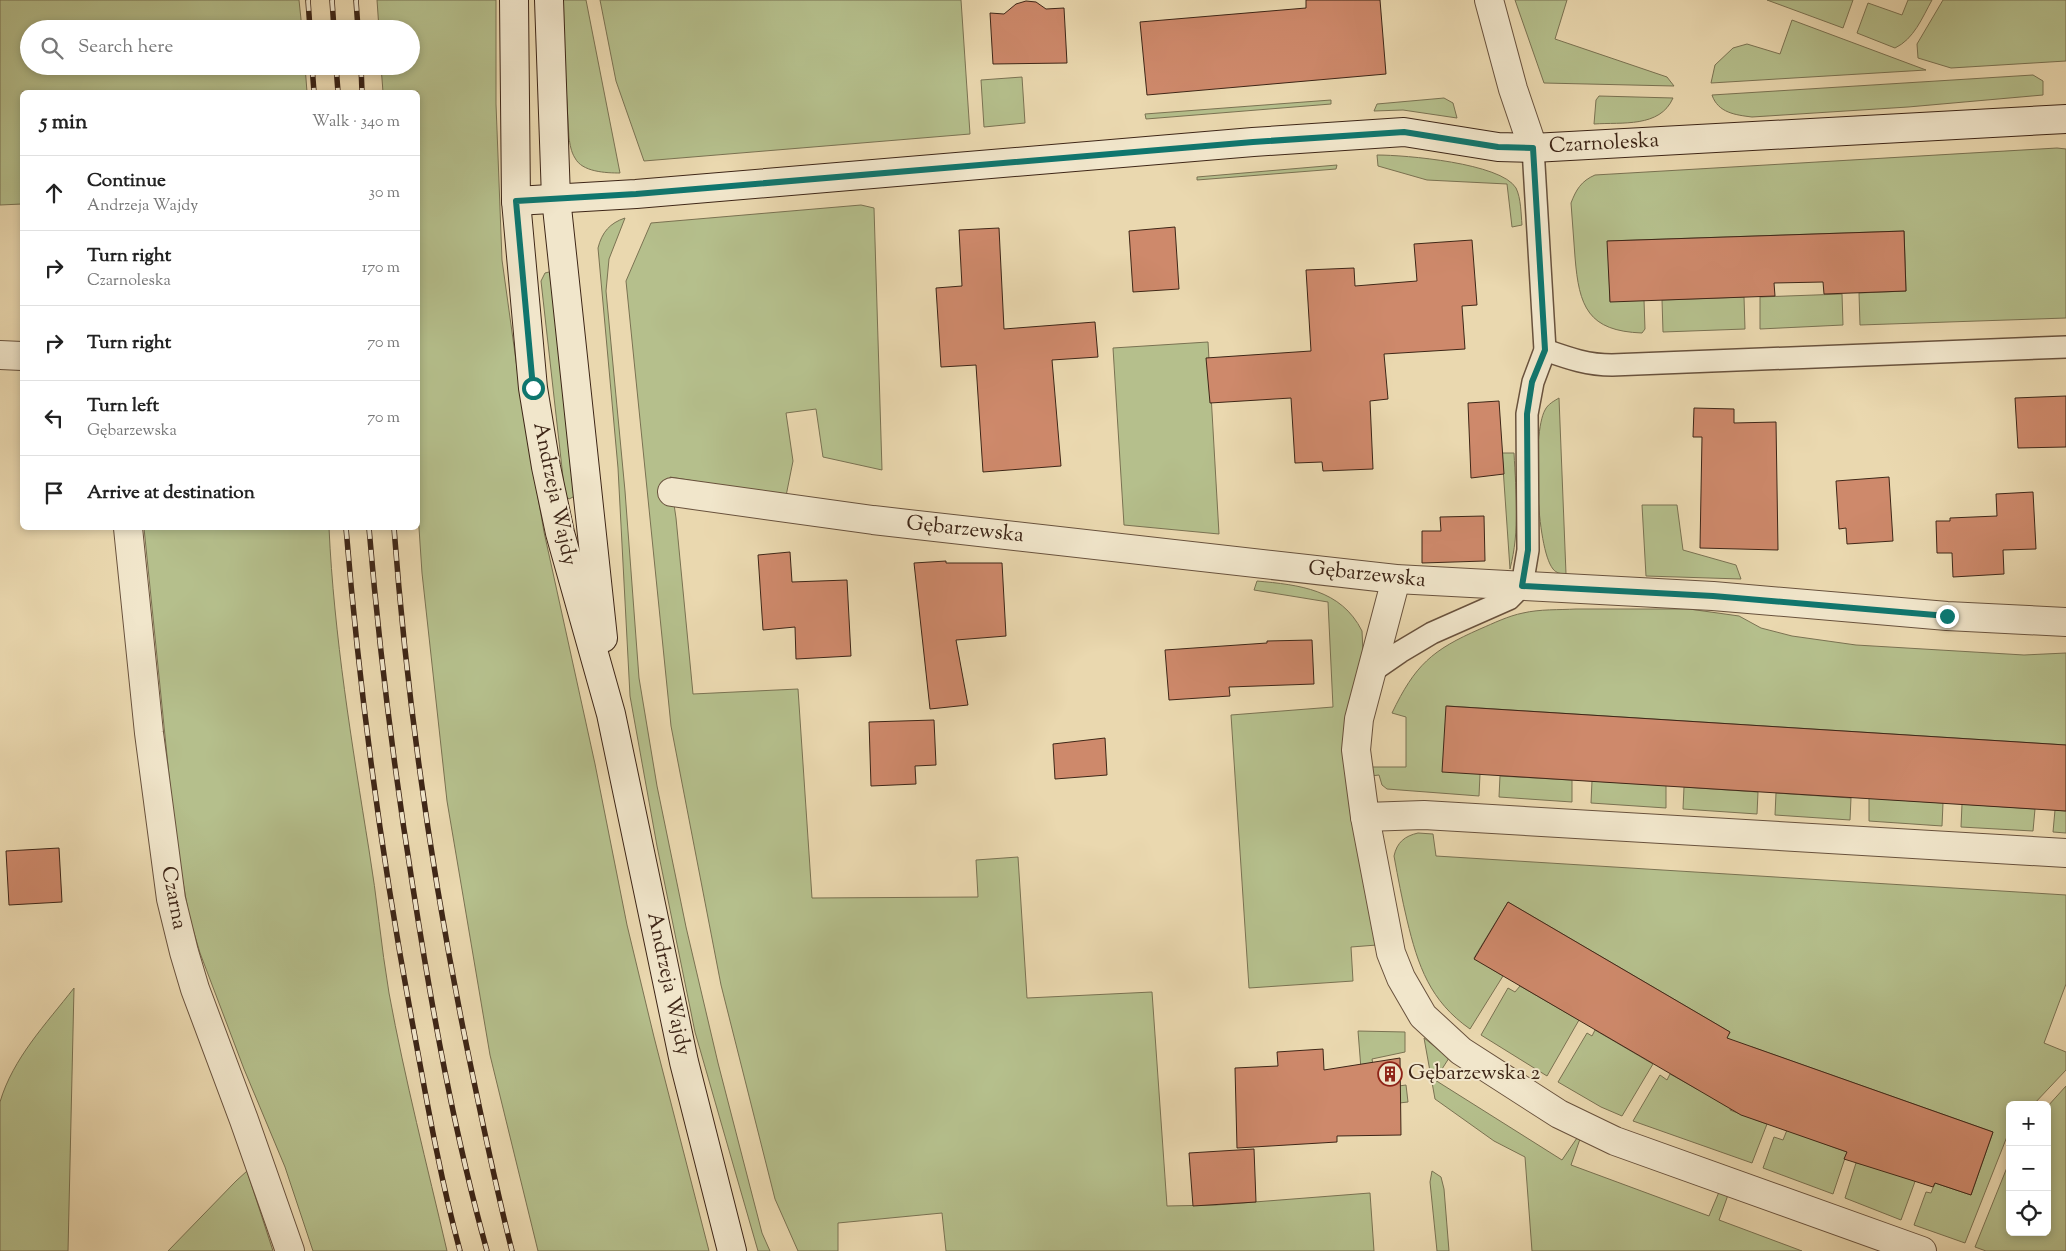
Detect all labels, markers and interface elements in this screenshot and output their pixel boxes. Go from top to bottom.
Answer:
search box [20,20,420,75]
icon: search [38,34,66,62]
text: Search here [78,34,173,61]
text: 5 min [40,108,87,138]
text: Walk · 340 m [312,111,400,134]
street label: Czarnoleska [1548,126,1660,162]
text: Continue [87,168,166,195]
icon: ahead [40,179,68,207]
text: 30 m [369,182,400,205]
text: Andrzeja Wajdy [87,195,198,218]
text: Turn right [87,243,171,270]
icon: right [40,254,68,282]
text: 170 m [362,257,400,280]
text: Czarnoleska [87,270,171,293]
icon: right [40,329,68,357]
text: Turn right [87,330,171,357]
text: 70 m [367,332,400,355]
route start [522,377,545,400]
text: Turn left [87,393,159,420]
icon: left [40,404,68,432]
text: 70 m [367,407,400,430]
text: Gębarzewska [87,420,177,443]
street label: Andrzeja Wajdy [524,420,584,569]
icon: arrive [40,479,68,507]
text: Arrive at destination [87,480,255,507]
street label: Gębarzewska [905,509,1026,551]
street label: Gębarzewska [1307,554,1428,596]
route end [1936,605,1959,628]
street label: Czarna [152,864,194,933]
street label: Andrzeja Wajdy [638,910,698,1059]
place label: Gębarzewska 2 [1408,1059,1540,1089]
building icon: Gębarzewska 2 [1377,1061,1403,1087]
map controls [2006,1101,2051,1236]
button: + [2006,1101,2051,1146]
button: − [2006,1146,2051,1191]
button: locate [2006,1191,2051,1236]

